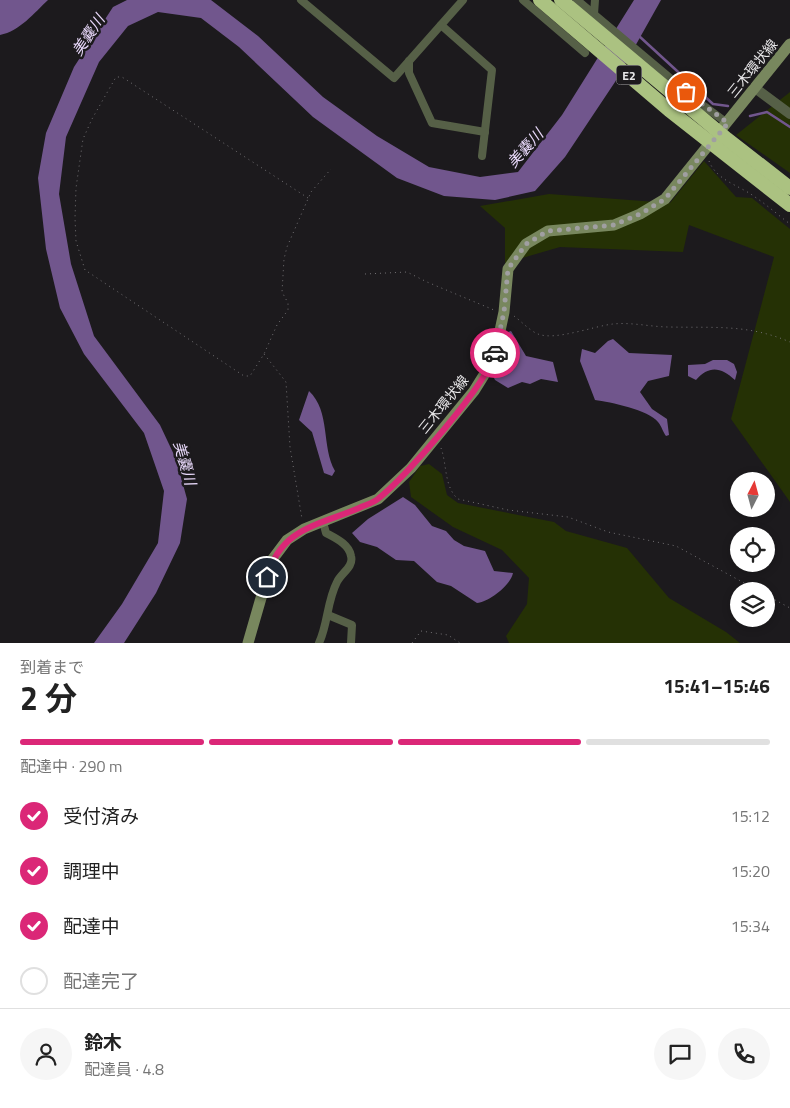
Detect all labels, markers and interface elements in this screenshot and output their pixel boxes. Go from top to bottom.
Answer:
water label: 美嚢川 [66,8,111,60]
street label: 三木環状線 [722,34,782,102]
road number: E2 [616,66,642,84]
pin [665,71,707,113]
icon: bag [672,78,700,106]
water label: 美嚢川 [501,122,550,172]
courier [470,328,520,378]
icon: car [481,339,509,367]
street label: 三木環状線 [413,370,473,438]
water label: 美嚢川 [168,438,203,490]
north arrow [730,472,775,518]
map controls [730,472,775,627]
button: locate [730,527,775,572]
pin [246,556,288,598]
icon: home [253,563,281,591]
button: layers [730,582,775,627]
text: 到着まで [20,655,84,679]
text: 15:41–15:46 [663,671,770,700]
text: 2 分 [20,674,77,722]
text: 配達中 · 290 m [20,754,122,778]
text: 受付済み [63,801,139,830]
icon: check [20,802,48,830]
text: 15:12 [731,804,770,828]
text: 調理中 [63,856,120,885]
icon: check [20,857,48,885]
text: 15:20 [731,859,770,883]
text: 配達中 [63,911,120,940]
icon: check [20,912,48,940]
text: 15:34 [731,914,770,938]
text: 配達完了 [63,966,139,995]
text: 鈴木 [84,1027,122,1056]
button: person [20,1028,72,1080]
button: chat [654,1028,706,1080]
button: phone [718,1028,770,1080]
text: 配達員 · 4.8 [84,1057,164,1081]

